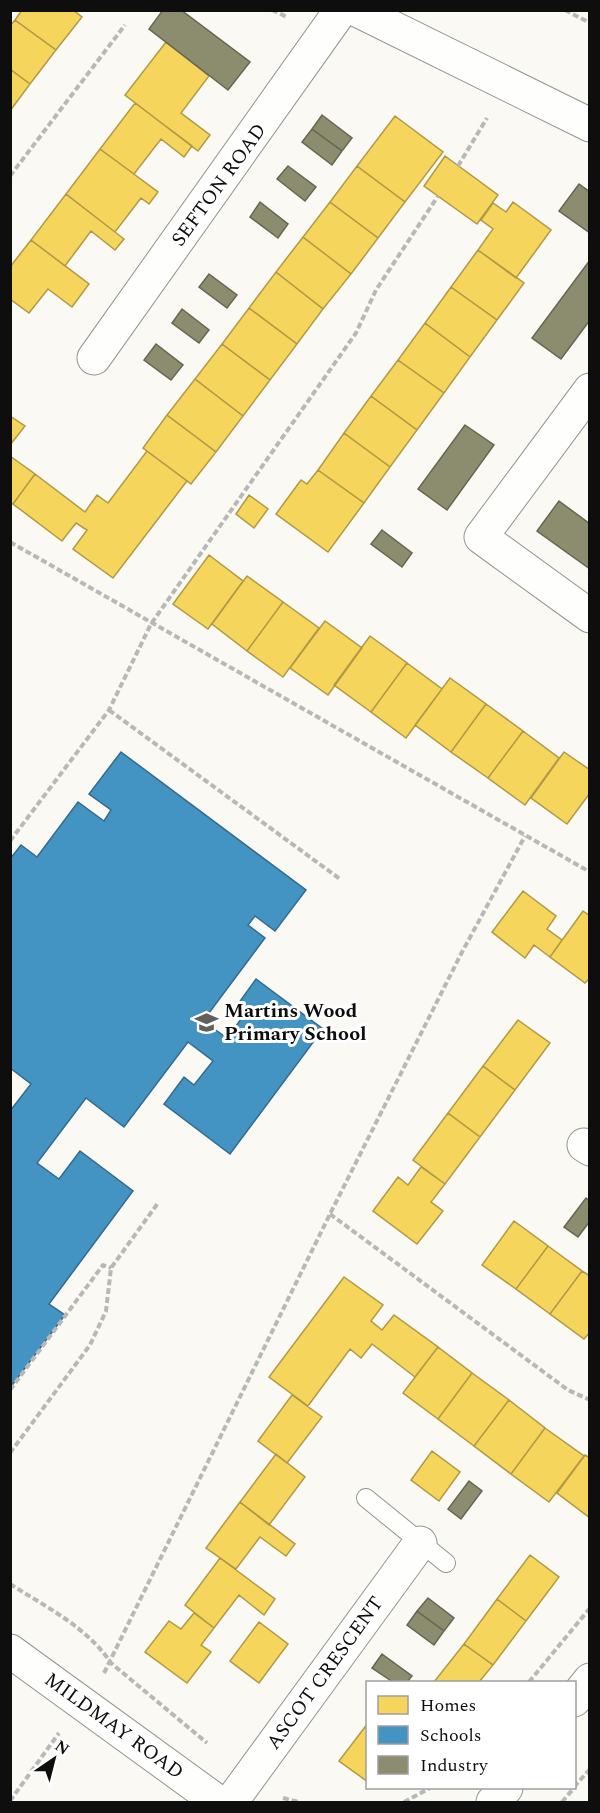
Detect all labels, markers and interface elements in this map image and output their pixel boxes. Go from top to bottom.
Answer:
street label: SEFTON ROAD [164,117,274,253]
place label: Martins Wood Primary School [224,996,367,1049]
school or university icon: Martins Wood Primary School [193,1009,219,1035]
street label: ASCOT CRESCENT [259,1590,391,1756]
street label: MILDMAY ROAD [38,1665,190,1787]
legend [366,1681,576,1789]
text: Homes [420,1692,476,1719]
text: Schools [420,1722,482,1749]
north arrow [24,1729,84,1789]
text: N [50,1734,74,1761]
text: Industry [420,1752,489,1779]

